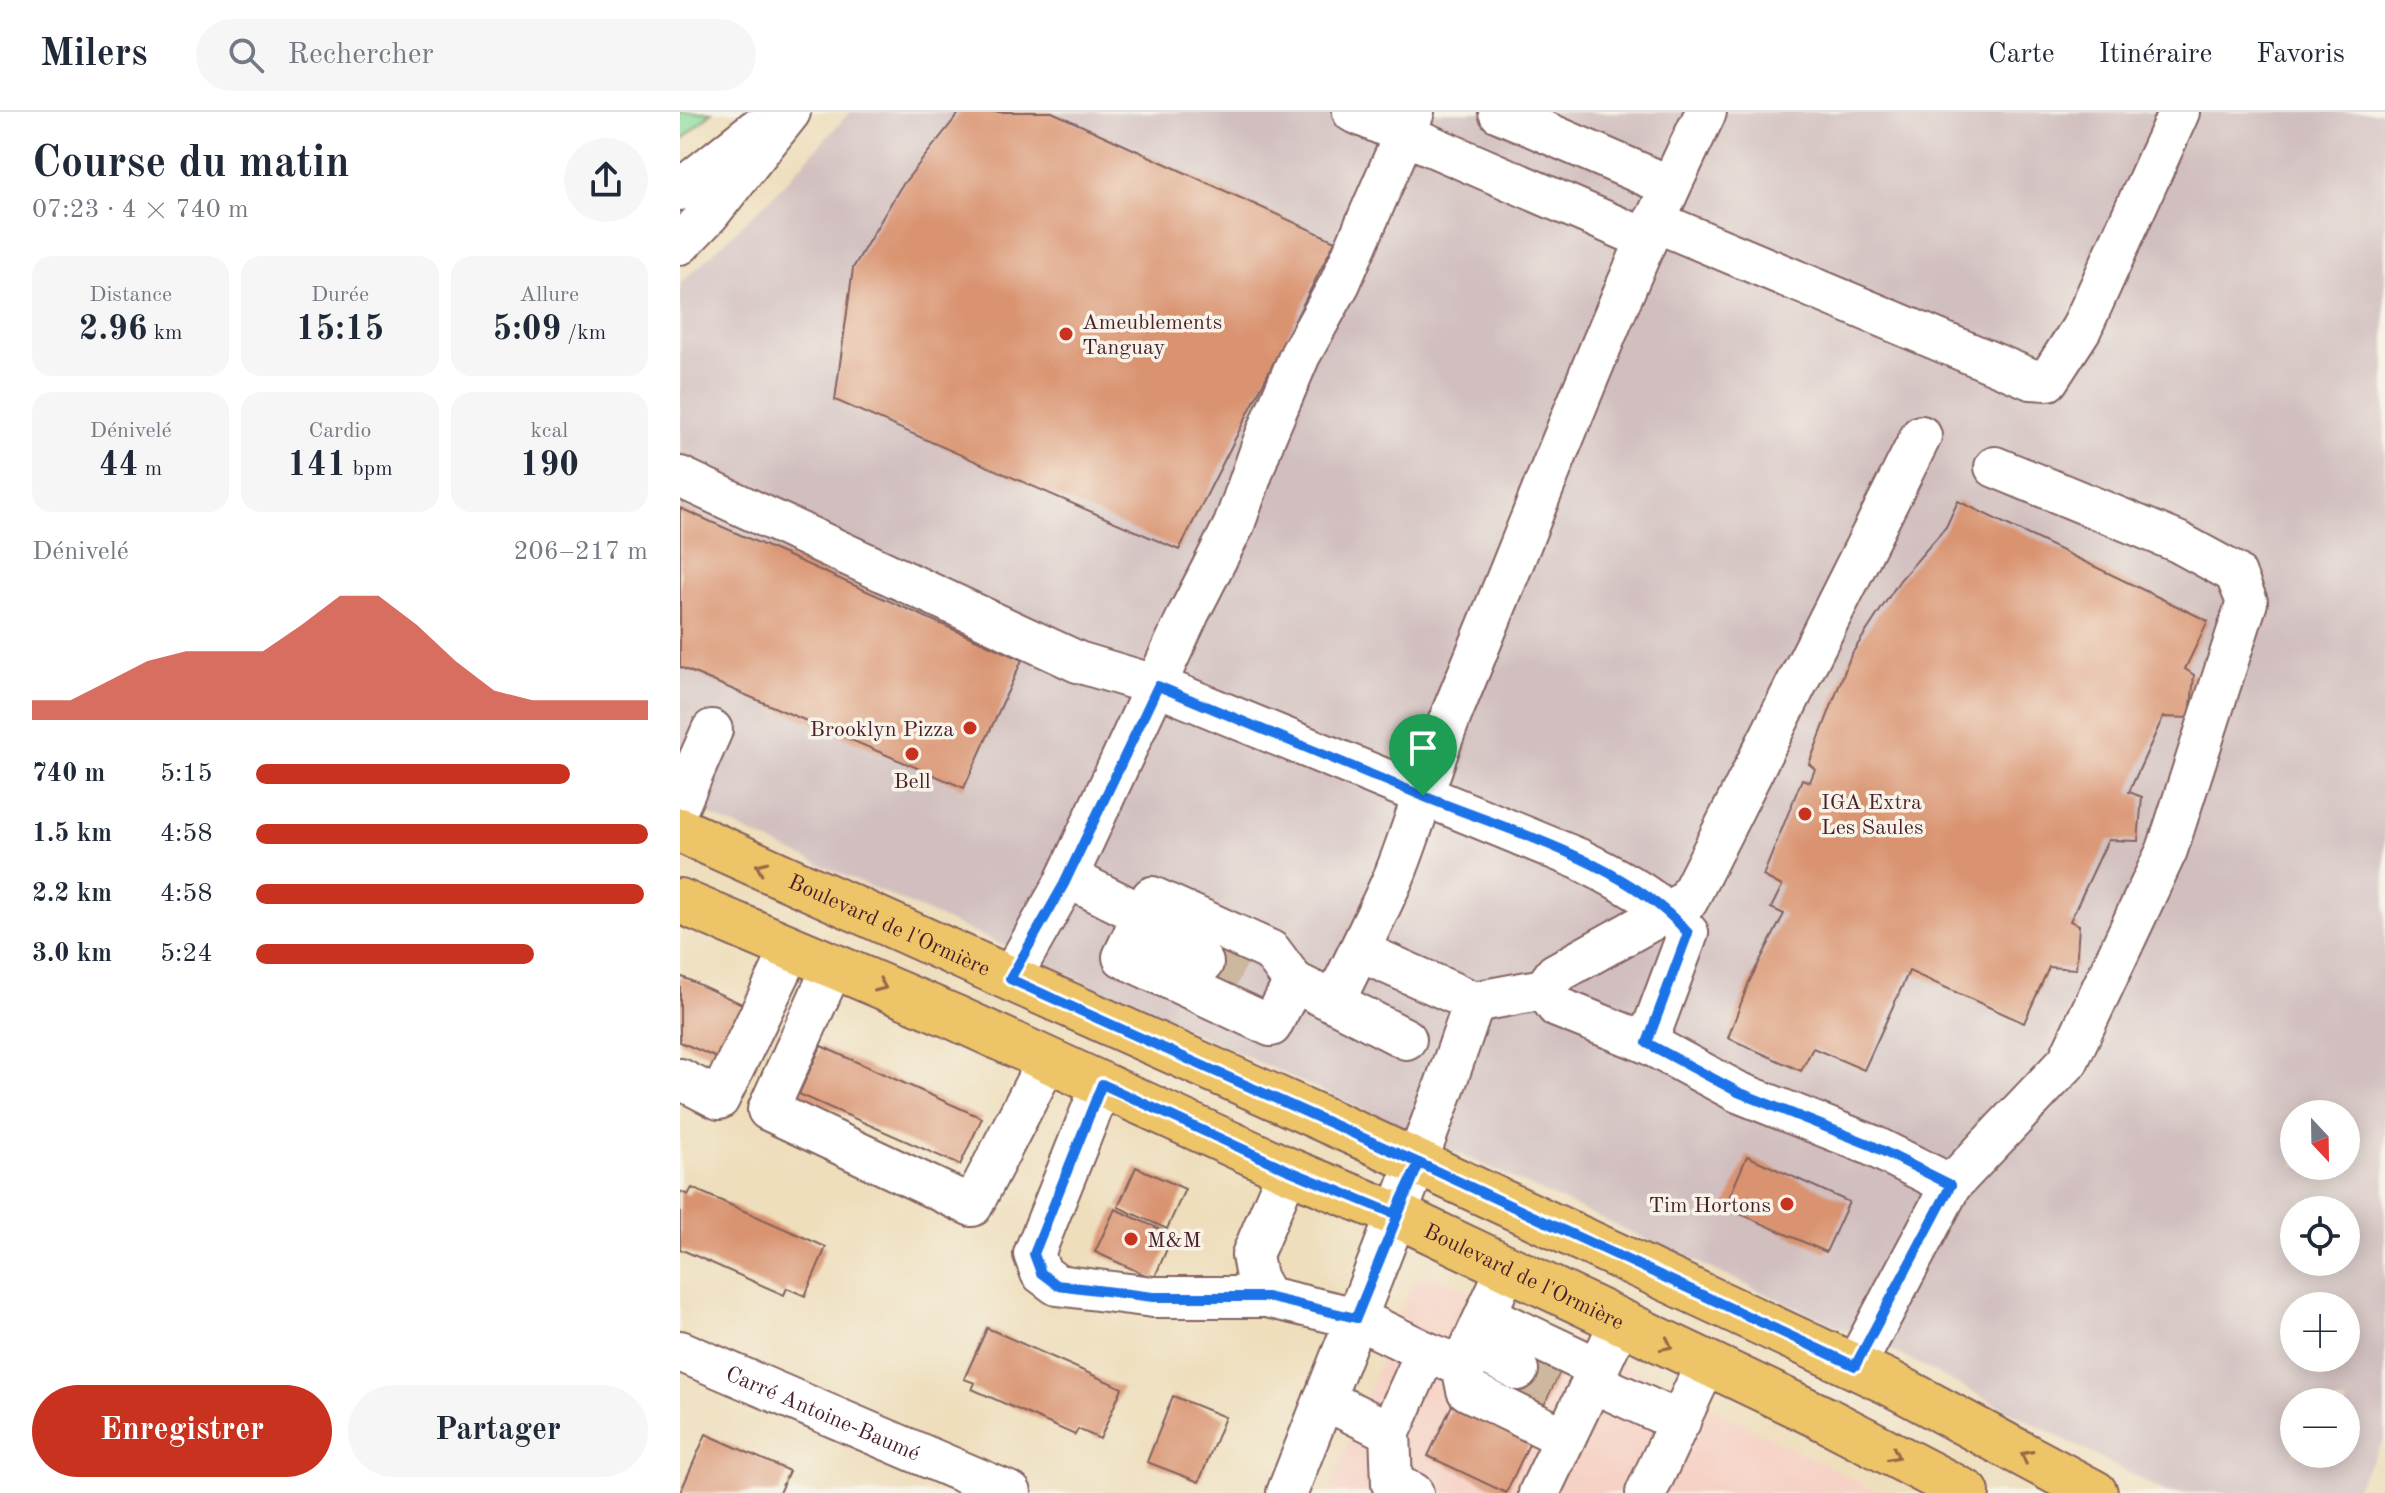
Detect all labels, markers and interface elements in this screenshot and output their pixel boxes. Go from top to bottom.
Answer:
search box [196,19,756,91]
icon: search [224,33,268,77]
text: Milers [40,36,148,74]
text: Rechercher [288,40,434,70]
text: Carte [1988,41,2055,69]
text: Itinéraire [2099,41,2212,69]
text: Favoris [2256,41,2345,69]
button: share [564,138,648,222]
text: Course du matin [32,142,350,186]
text: 07:23 · 4 × 740 m [32,197,249,223]
text: Distance [89,284,172,306]
text: Durée [311,284,369,306]
text: Allure [520,284,579,306]
place label: Ameublements Tanguay [1082,312,1222,359]
text: 2.96 [79,313,147,347]
text: 15:15 [296,313,384,347]
text: 5:09 [492,313,561,347]
text: km [147,322,183,344]
text: /km [561,322,606,344]
marker: Ameublements Tanguay [1057,325,1075,343]
text: Dénivelé [90,420,172,442]
text: Cardio [309,420,371,442]
text: kcal [530,420,568,442]
text: 44 [99,449,139,483]
text: 141 [287,449,346,483]
text: 190 [520,449,579,483]
text: m [139,458,162,480]
text: bpm [346,458,393,480]
text: Dénivelé [32,539,129,565]
text: 206–217 m [513,539,648,565]
pin [1389,714,1457,796]
place label: Brooklyn Pizza [810,719,954,741]
marker: Brooklyn Pizza [961,719,979,737]
icon: arrive [1401,726,1445,770]
marker: Bell [903,745,921,763]
text: 740 m [32,761,105,787]
text: 5:15 [160,761,213,787]
place label: Bell [893,771,931,793]
place label: IGA Extra Les Saules [1821,792,1923,839]
marker: IGA Extra Les Saules [1796,805,1814,823]
text: 1.5 km [32,821,112,847]
text: 4:58 [160,821,213,847]
one-way arrow [754,860,769,876]
street label: Boulevard de l'Ormière [785,871,993,981]
text: 2.2 km [32,881,112,907]
text: 4:58 [160,881,213,907]
text: 3.0 km [32,941,112,967]
text: 5:24 [160,941,213,967]
one-way arrow [873,977,887,993]
north arrow [2280,1100,2360,1180]
map controls [2280,1100,2360,1468]
place label: Tim Hortons [1648,1195,1771,1217]
marker: Tim Hortons [1778,1195,1796,1213]
button: locate [2280,1196,2360,1276]
street label: Boulevard de l'Ormière [1420,1221,1627,1334]
marker: M&M [1122,1230,1140,1248]
place label: M&M [1147,1230,1201,1252]
button: + [2280,1292,2360,1372]
one-way arrow [1659,1335,1674,1351]
street label: Carré Antoine-Baumé [722,1363,923,1466]
button: Enregistrer [32,1385,332,1477]
button: Partager [348,1385,648,1477]
button: − [2280,1388,2360,1468]
one-way arrow [1886,1446,1901,1461]
one-way arrow [2021,1450,2035,1466]

